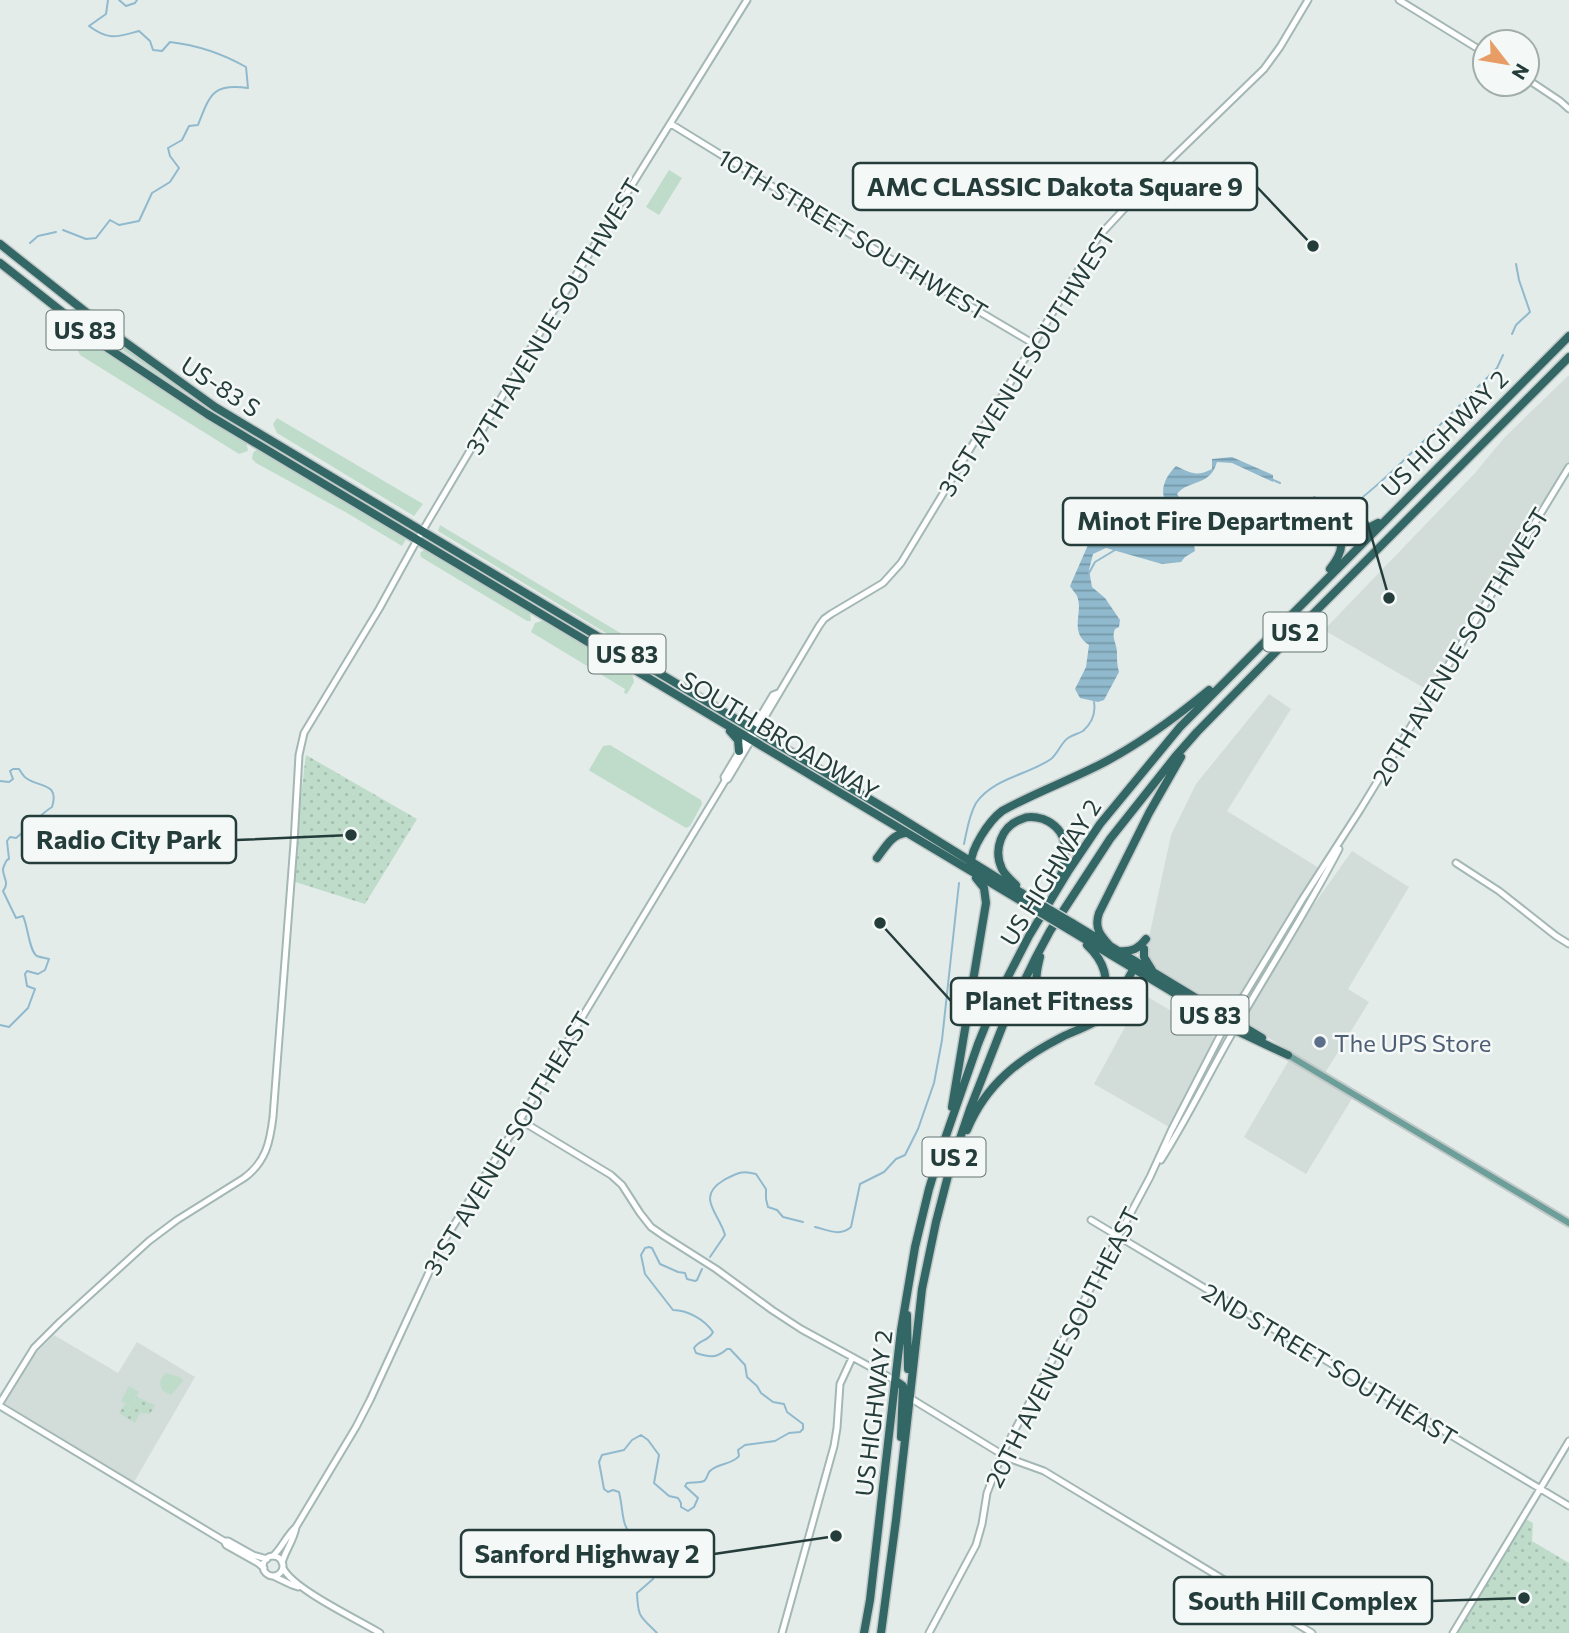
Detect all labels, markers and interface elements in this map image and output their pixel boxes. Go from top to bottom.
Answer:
north arrow [1471,28,1541,98]
text: N [1507,60,1535,84]
street label: 10TH STREET SOUTHWEST [713,142,993,326]
callout: AMC CLASSIC Dakota Square 9 [853,163,1257,210]
text: AMC CLASSIC Dakota Square 9 [867,170,1243,201]
street label: 37TH AVENUE SOUTHWEST [459,173,647,459]
street label: 31ST AVENUE SOUTHWEST [932,223,1120,501]
road number: US 83 [46,310,124,350]
street label: US-83 S [176,350,266,422]
street label: US HIGHWAY 2 [1375,364,1513,502]
callout: Minot Fire Department [1063,498,1367,545]
street label: 20TH AVENUE SOUTHWEST [1366,502,1554,790]
text: Minot Fire Department [1077,504,1353,535]
road number: US 2 [1264,612,1326,652]
road number: US 83 [588,634,666,674]
street label: SOUTH BROADWAY [676,664,885,806]
street label: US HIGHWAY 2 [993,793,1107,951]
callout: Radio City Park [22,816,236,863]
text: Radio City Park [36,823,222,854]
callout: Planet Fitness [951,978,1147,1025]
text: Planet Fitness [965,984,1133,1015]
road number: US 83 [1172,996,1248,1034]
street label: 31ST AVENUE SOUTHEAST [417,1006,597,1280]
place label: The UPS Store [1334,1028,1491,1057]
marker: The UPS Store [1312,1034,1328,1050]
road number: US 2 [922,1138,986,1176]
street label: 20TH AVENUE SOUTHEAST [979,1202,1145,1492]
street label: 2ND STREET SOUTHEAST [1197,1276,1463,1452]
street label: US HIGHWAY 2 [848,1328,898,1498]
callout: Sanford Highway 2 [461,1530,714,1577]
text: Sanford Highway 2 [474,1537,700,1568]
callout: South Hill Complex [1174,1577,1432,1624]
text: South Hill Complex [1188,1584,1418,1615]

